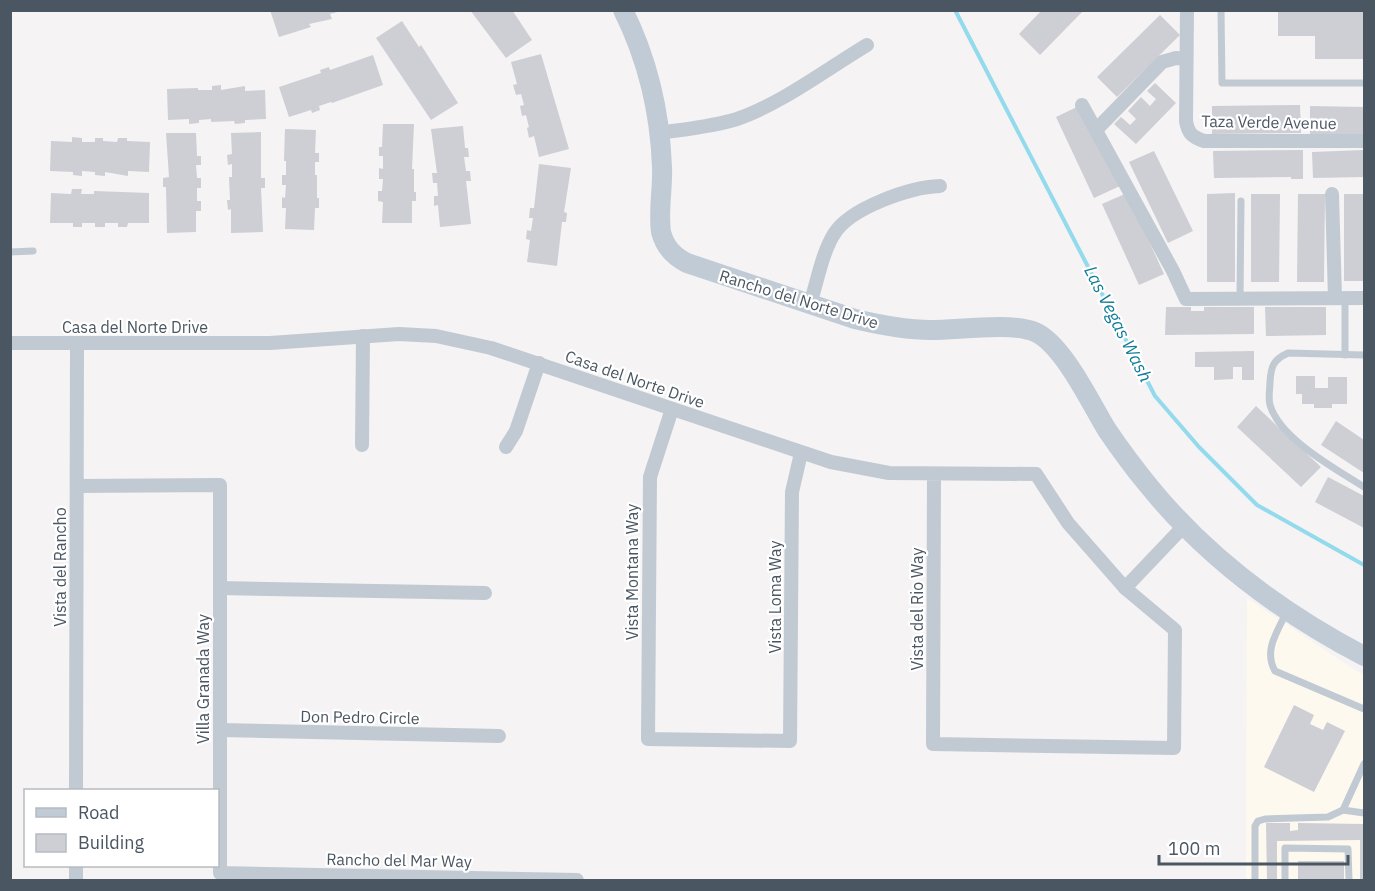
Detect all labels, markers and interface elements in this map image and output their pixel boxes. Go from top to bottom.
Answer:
street label: Taza Verde Avenue [1201,111,1337,133]
water label: Las Vegas Wash [1079,262,1158,386]
street label: Rancho del Norte Drive [717,265,881,333]
street label: Casa del Norte Drive [62,317,208,337]
street label: Casa del Norte Drive [563,346,708,412]
street label: Vista Montana Way [622,504,642,640]
street label: Vista del Rancho [50,507,70,627]
street label: Vista Loma Way [765,540,785,654]
street label: Vista del Rio Way [907,547,927,671]
street label: Villa Granada Way [193,614,213,744]
street label: Don Pedro Circle [300,706,420,728]
legend [24,789,219,867]
text: Road [78,801,119,824]
scale bar [1159,828,1348,866]
text: Building [78,831,145,854]
text: 100 m [1168,837,1220,860]
street label: Rancho del Mar Way [326,849,472,871]

